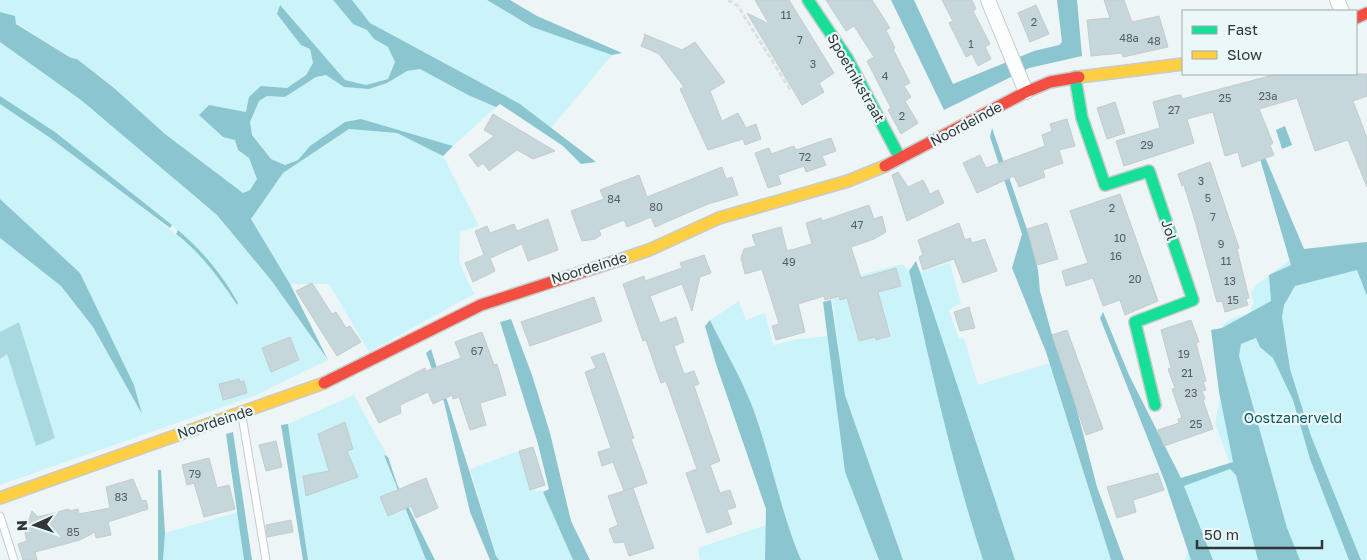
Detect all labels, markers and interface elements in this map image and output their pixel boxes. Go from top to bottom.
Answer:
house number: 11 [781,8,791,21]
legend [1182,10,1357,75]
house number: 2 [1031,15,1037,28]
text: Fast [1227,20,1258,38]
street label: Spoetnikstraat [824,30,889,125]
house number: 48a [1119,31,1139,44]
house number: 7 [797,33,803,46]
house number: 48 [1147,34,1161,47]
house number: 1 [968,37,974,50]
text: Slow [1227,45,1262,63]
house number: 3 [810,57,816,70]
house number: 4 [882,69,889,82]
house number: 23a [1258,89,1278,102]
house number: 25 [1219,91,1231,104]
street label: Noordeinde [927,98,1004,150]
house number: 27 [1168,103,1180,116]
house number: 2 [899,109,905,122]
house number: 29 [1140,138,1154,151]
house number: 72 [799,150,811,163]
house number: 3 [1198,174,1204,187]
house number: 5 [1205,191,1211,204]
house number: 84 [607,192,621,205]
house number: 80 [649,200,663,213]
house number: 2 [1109,201,1115,214]
house number: 7 [1210,210,1216,223]
street label: Jol [1158,217,1181,242]
house number: 47 [851,218,863,231]
house number: 10 [1114,231,1126,244]
house number: 9 [1218,237,1224,250]
street label: Noordeinde [549,248,629,287]
house number: 16 [1110,249,1122,262]
house number: 11 [1221,254,1231,267]
house number: 49 [782,255,796,268]
house number: 20 [1128,272,1142,285]
house number: 13 [1224,274,1236,287]
house number: 15 [1227,293,1239,306]
house number: 67 [471,344,483,357]
house number: 19 [1178,347,1190,360]
house number: 21 [1181,366,1193,379]
house number: 23 [1185,386,1197,399]
street label: Noordeinde [175,401,255,442]
park label: Oostzanerveld [1244,409,1342,426]
house number: 25 [1190,417,1202,430]
house number: 79 [189,467,201,480]
house number: 83 [114,490,128,503]
north arrow [10,500,60,550]
scale bar [1197,518,1322,550]
text: N [13,520,30,531]
house number: 85 [66,525,80,538]
text: 50 m [1204,525,1239,543]

